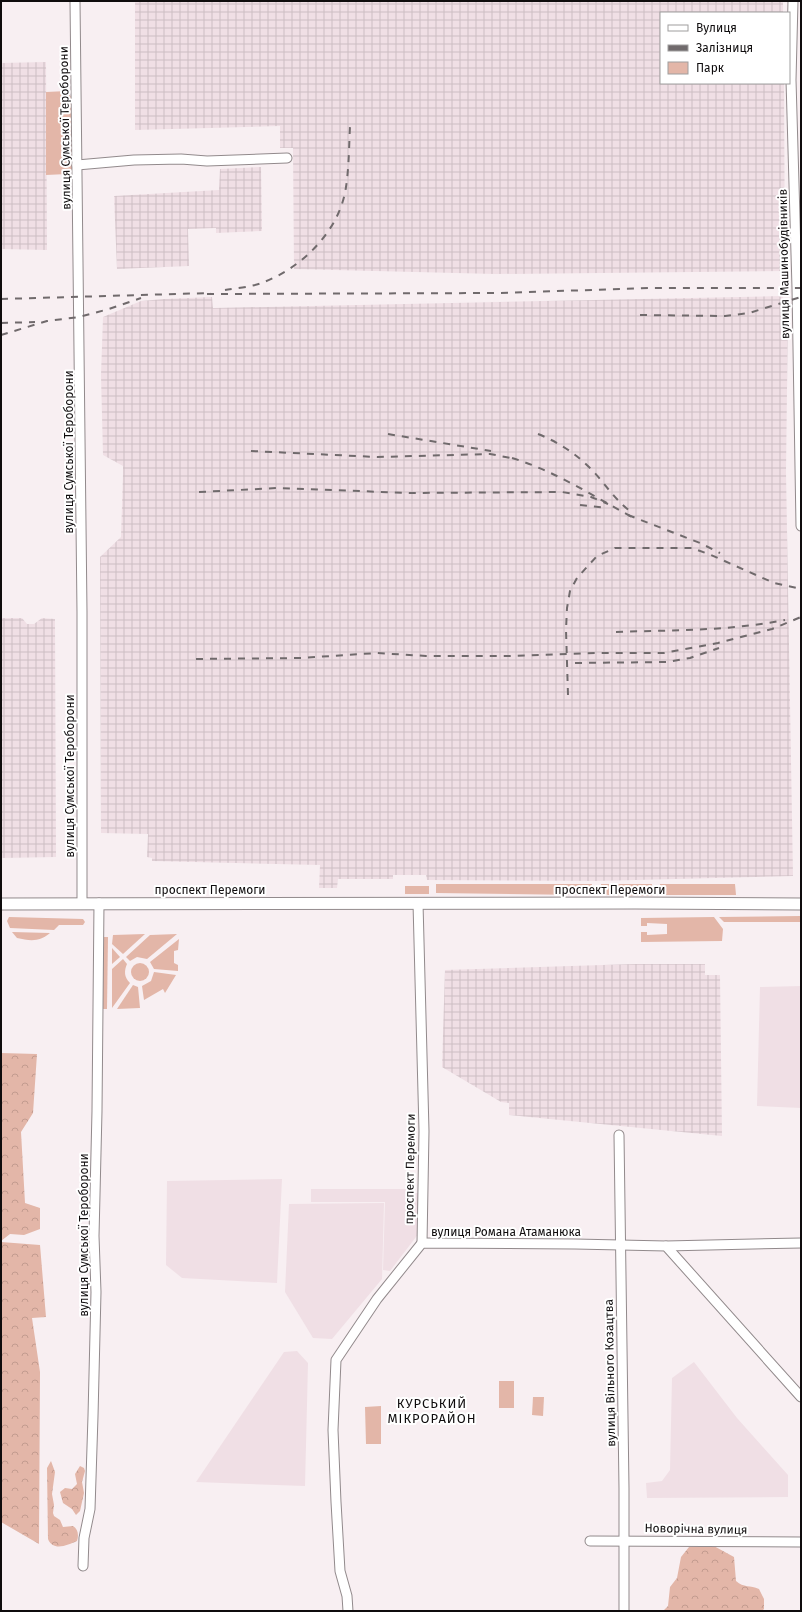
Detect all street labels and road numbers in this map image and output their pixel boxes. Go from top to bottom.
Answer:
street label: вулиця Сумської Тероборони [57,46,73,210]
street label: вулиця Машинобудівників [776,189,792,339]
street label: вулиця Сумської Тероборони [62,370,76,534]
street label: вулиця Сумської Тероборони [63,694,77,858]
street label: проспект Перемоги [154,883,266,897]
street label: проспект Перемоги [554,883,666,897]
street label: проспект Перемоги [402,1113,418,1225]
street label: вулиця Сумської Тероборони [77,1153,91,1317]
street label: вулиця Романа Атаманюка [431,1225,581,1239]
street label: вулиця Вільного Козацтва [602,1299,618,1447]
street label: Новорічна вулиця [644,1521,748,1537]

